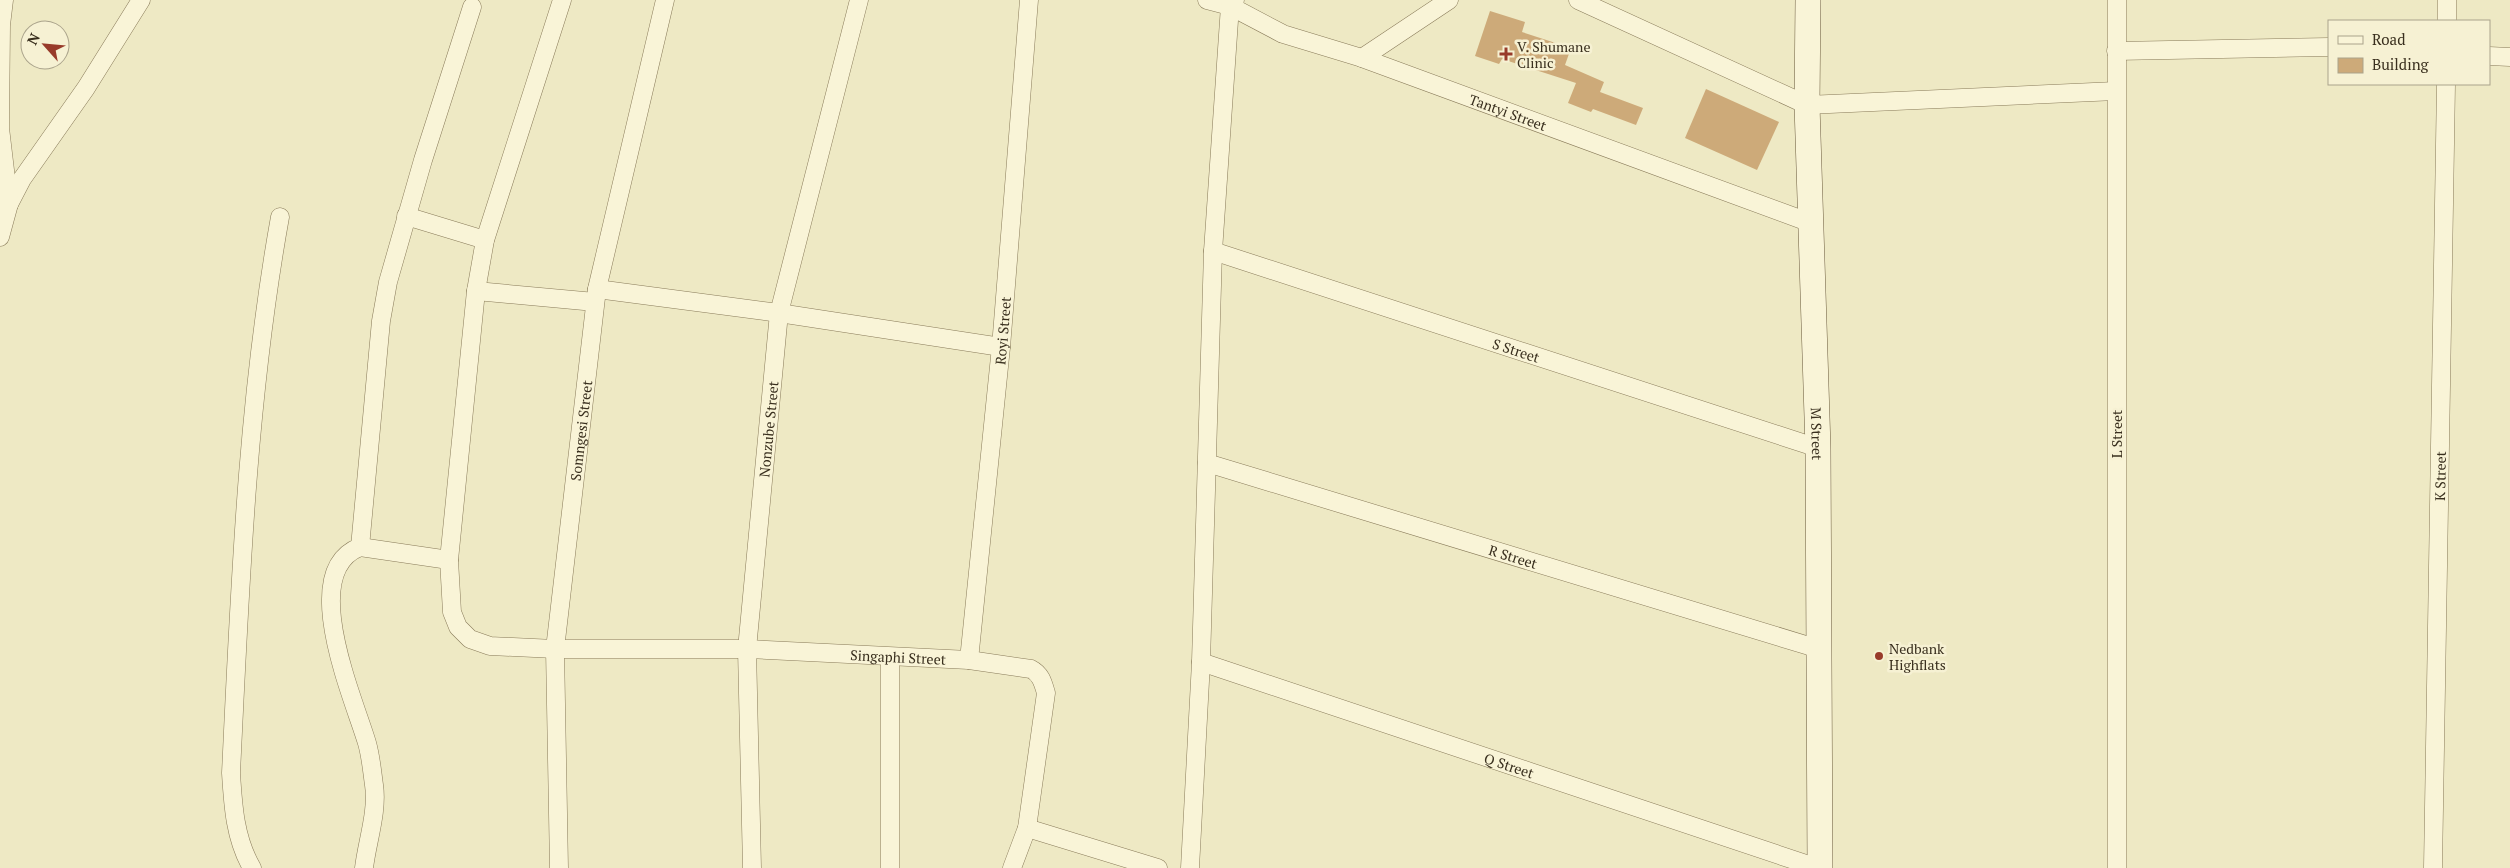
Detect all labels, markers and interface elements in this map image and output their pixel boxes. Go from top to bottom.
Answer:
north arrow [20,20,70,70]
legend [2328,20,2490,85]
text: N [22,29,44,48]
text: Road [2372,29,2405,49]
place label: V. Shumane Clinic [1517,37,1590,72]
marker: V. Shumane Clinic [1499,47,1513,61]
text: Building [2372,54,2430,74]
street label: Tantyi Street [1467,89,1550,135]
street label: Royi Street [990,295,1015,366]
street label: S Street [1490,333,1543,367]
street label: Somngesi Street [565,378,596,482]
street label: Nonzube Street [754,379,782,478]
street label: M Street [1807,407,1828,461]
street label: L Street [2107,409,2126,458]
street label: K Street [2430,450,2449,501]
street label: R Street [1487,540,1540,573]
place label: Nedbank Highflats [1889,639,1946,674]
street label: Singaphi Street [850,645,947,668]
marker: Nedbank Highflats [1873,650,1885,662]
street label: Q Street [1482,748,1537,782]

